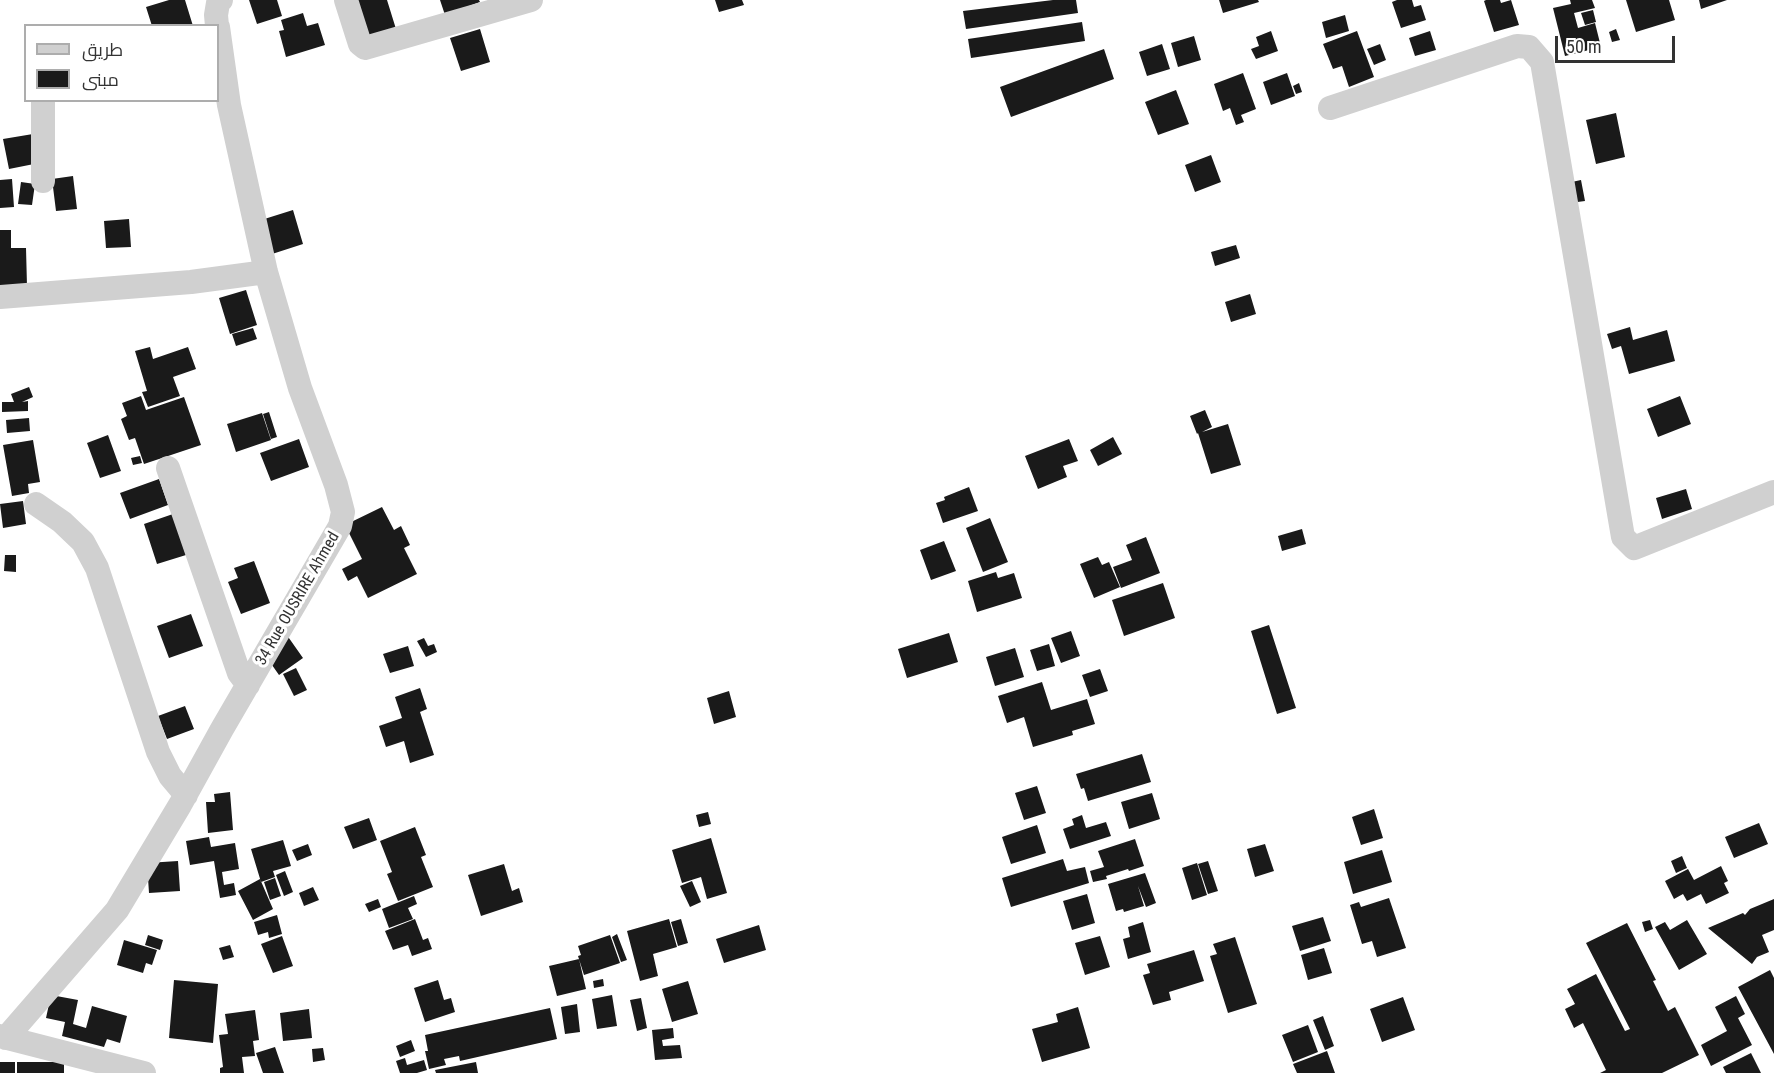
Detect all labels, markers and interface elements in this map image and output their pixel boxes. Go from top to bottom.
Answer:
legend [24,24,219,102]
scale bar [1558,24,1678,62]
text: 50 m [1566,36,1601,57]
text: طريق [82,39,123,60]
text: مبنى [82,69,119,90]
street label: 34 Rue OUSRIRE Ahmed [252,529,344,669]

